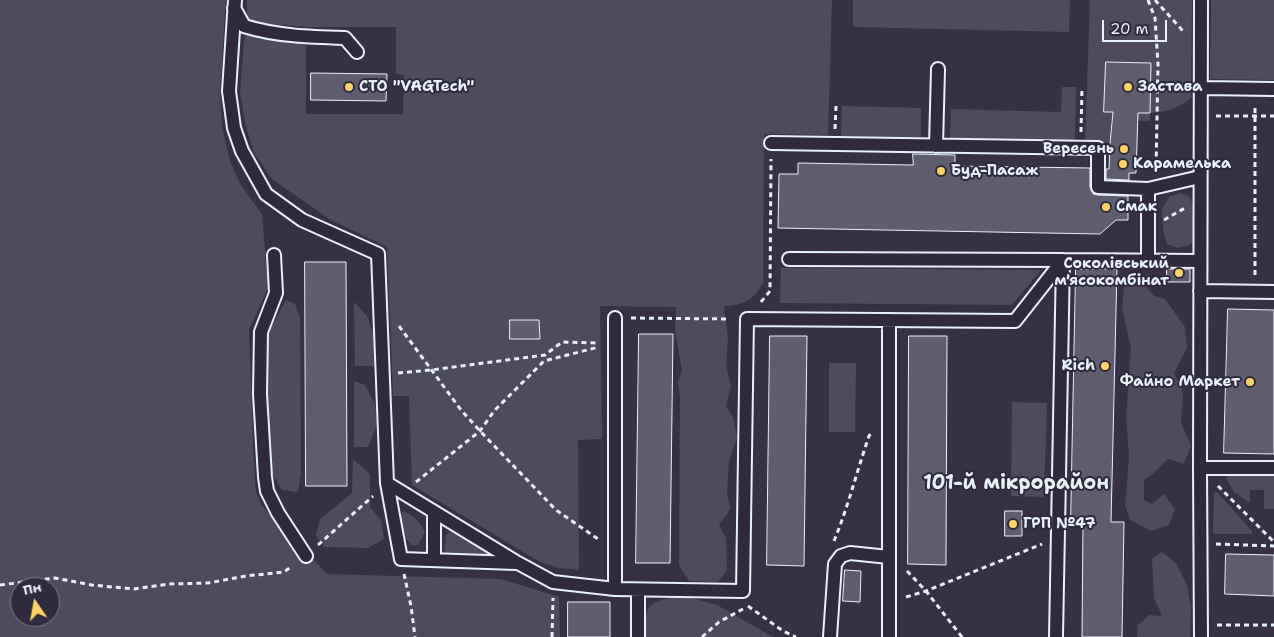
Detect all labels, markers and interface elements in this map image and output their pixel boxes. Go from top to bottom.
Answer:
scale bar [1104,10,1169,42]
text: 20 m [1110,19,1149,39]
place label: СТО "VAGTech" [359,78,474,96]
place label: Застава [1138,78,1202,96]
marker: СТО "VAGTech" [343,81,355,93]
marker: Застава [1122,81,1134,93]
place label: Вересень [1043,140,1114,158]
marker: Вересень [1118,143,1130,155]
place label: Карамелька [1133,155,1231,173]
marker: Карамелька [1117,158,1129,170]
place label: Буд-Пасаж [951,162,1038,180]
marker: Буд-Пасаж [935,165,947,177]
place label: Смак [1116,198,1157,216]
marker: Смак [1100,201,1112,213]
place label: Соколівський м'ясокомбінат [1054,255,1169,290]
marker: Соколівський м'ясокомбінат [1173,267,1185,279]
place label: Rich [1062,357,1095,375]
marker: Rich [1099,360,1111,372]
place label: Файно Маркет [1120,373,1240,391]
marker: Файно Маркет [1244,376,1256,388]
district label: 101-й мікрорайон [923,472,1109,496]
place label: ГРП №47 [1023,515,1096,533]
marker: ГРП №47 [1007,518,1019,530]
north arrow [10,577,60,627]
text: Пн [21,578,43,599]

